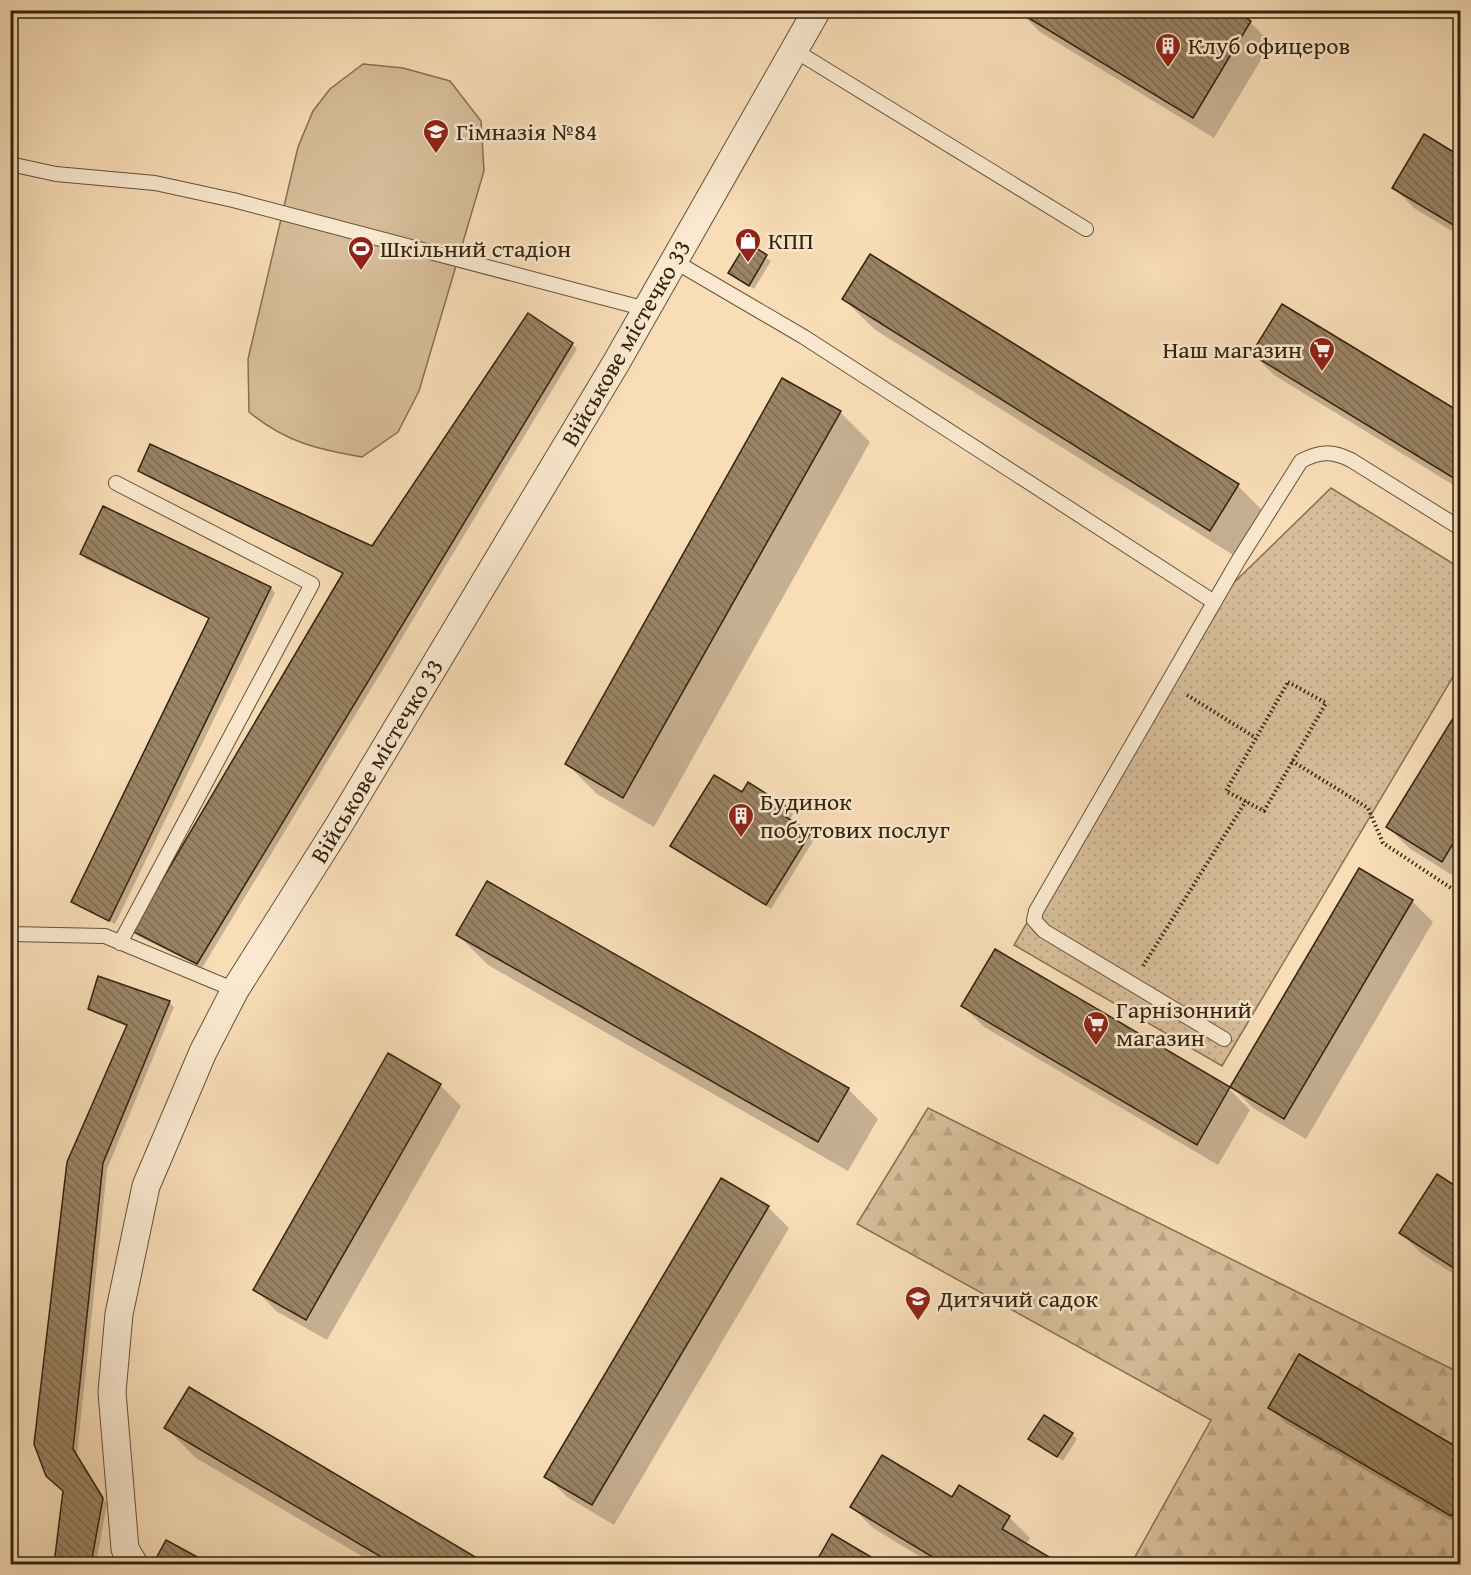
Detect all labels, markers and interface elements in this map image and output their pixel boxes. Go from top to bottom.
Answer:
place label: Клуб офицеров [1188,28,1350,63]
building icon: Клуб офицеров [1153,31,1183,69]
place label: Гімназія №84 [456,114,597,149]
school or university icon: Гімназія №84 [421,117,451,155]
place label: КПП [768,223,814,258]
shop icon: КПП [733,226,763,264]
place label: Шкільний стадіон [380,231,571,266]
street label: Військове містечко 33 [552,233,699,452]
sports icon: Шкільний стадіон [346,234,376,272]
place label: Наш магазин [1162,332,1302,367]
supermarket icon: Наш магазин [1307,335,1337,373]
street label: Військове містечко 33 [302,652,452,870]
place label: Будинок побутових послуг [760,784,950,847]
building icon: Будинок побутових послуг [726,801,756,839]
place label: Гарнізонний магазин [1116,992,1252,1055]
supermarket icon: Гарнізонний магазин [1081,1009,1111,1047]
place label: Дитячий садок [937,1281,1098,1316]
school or university icon: Дитячий садок [903,1284,933,1322]

